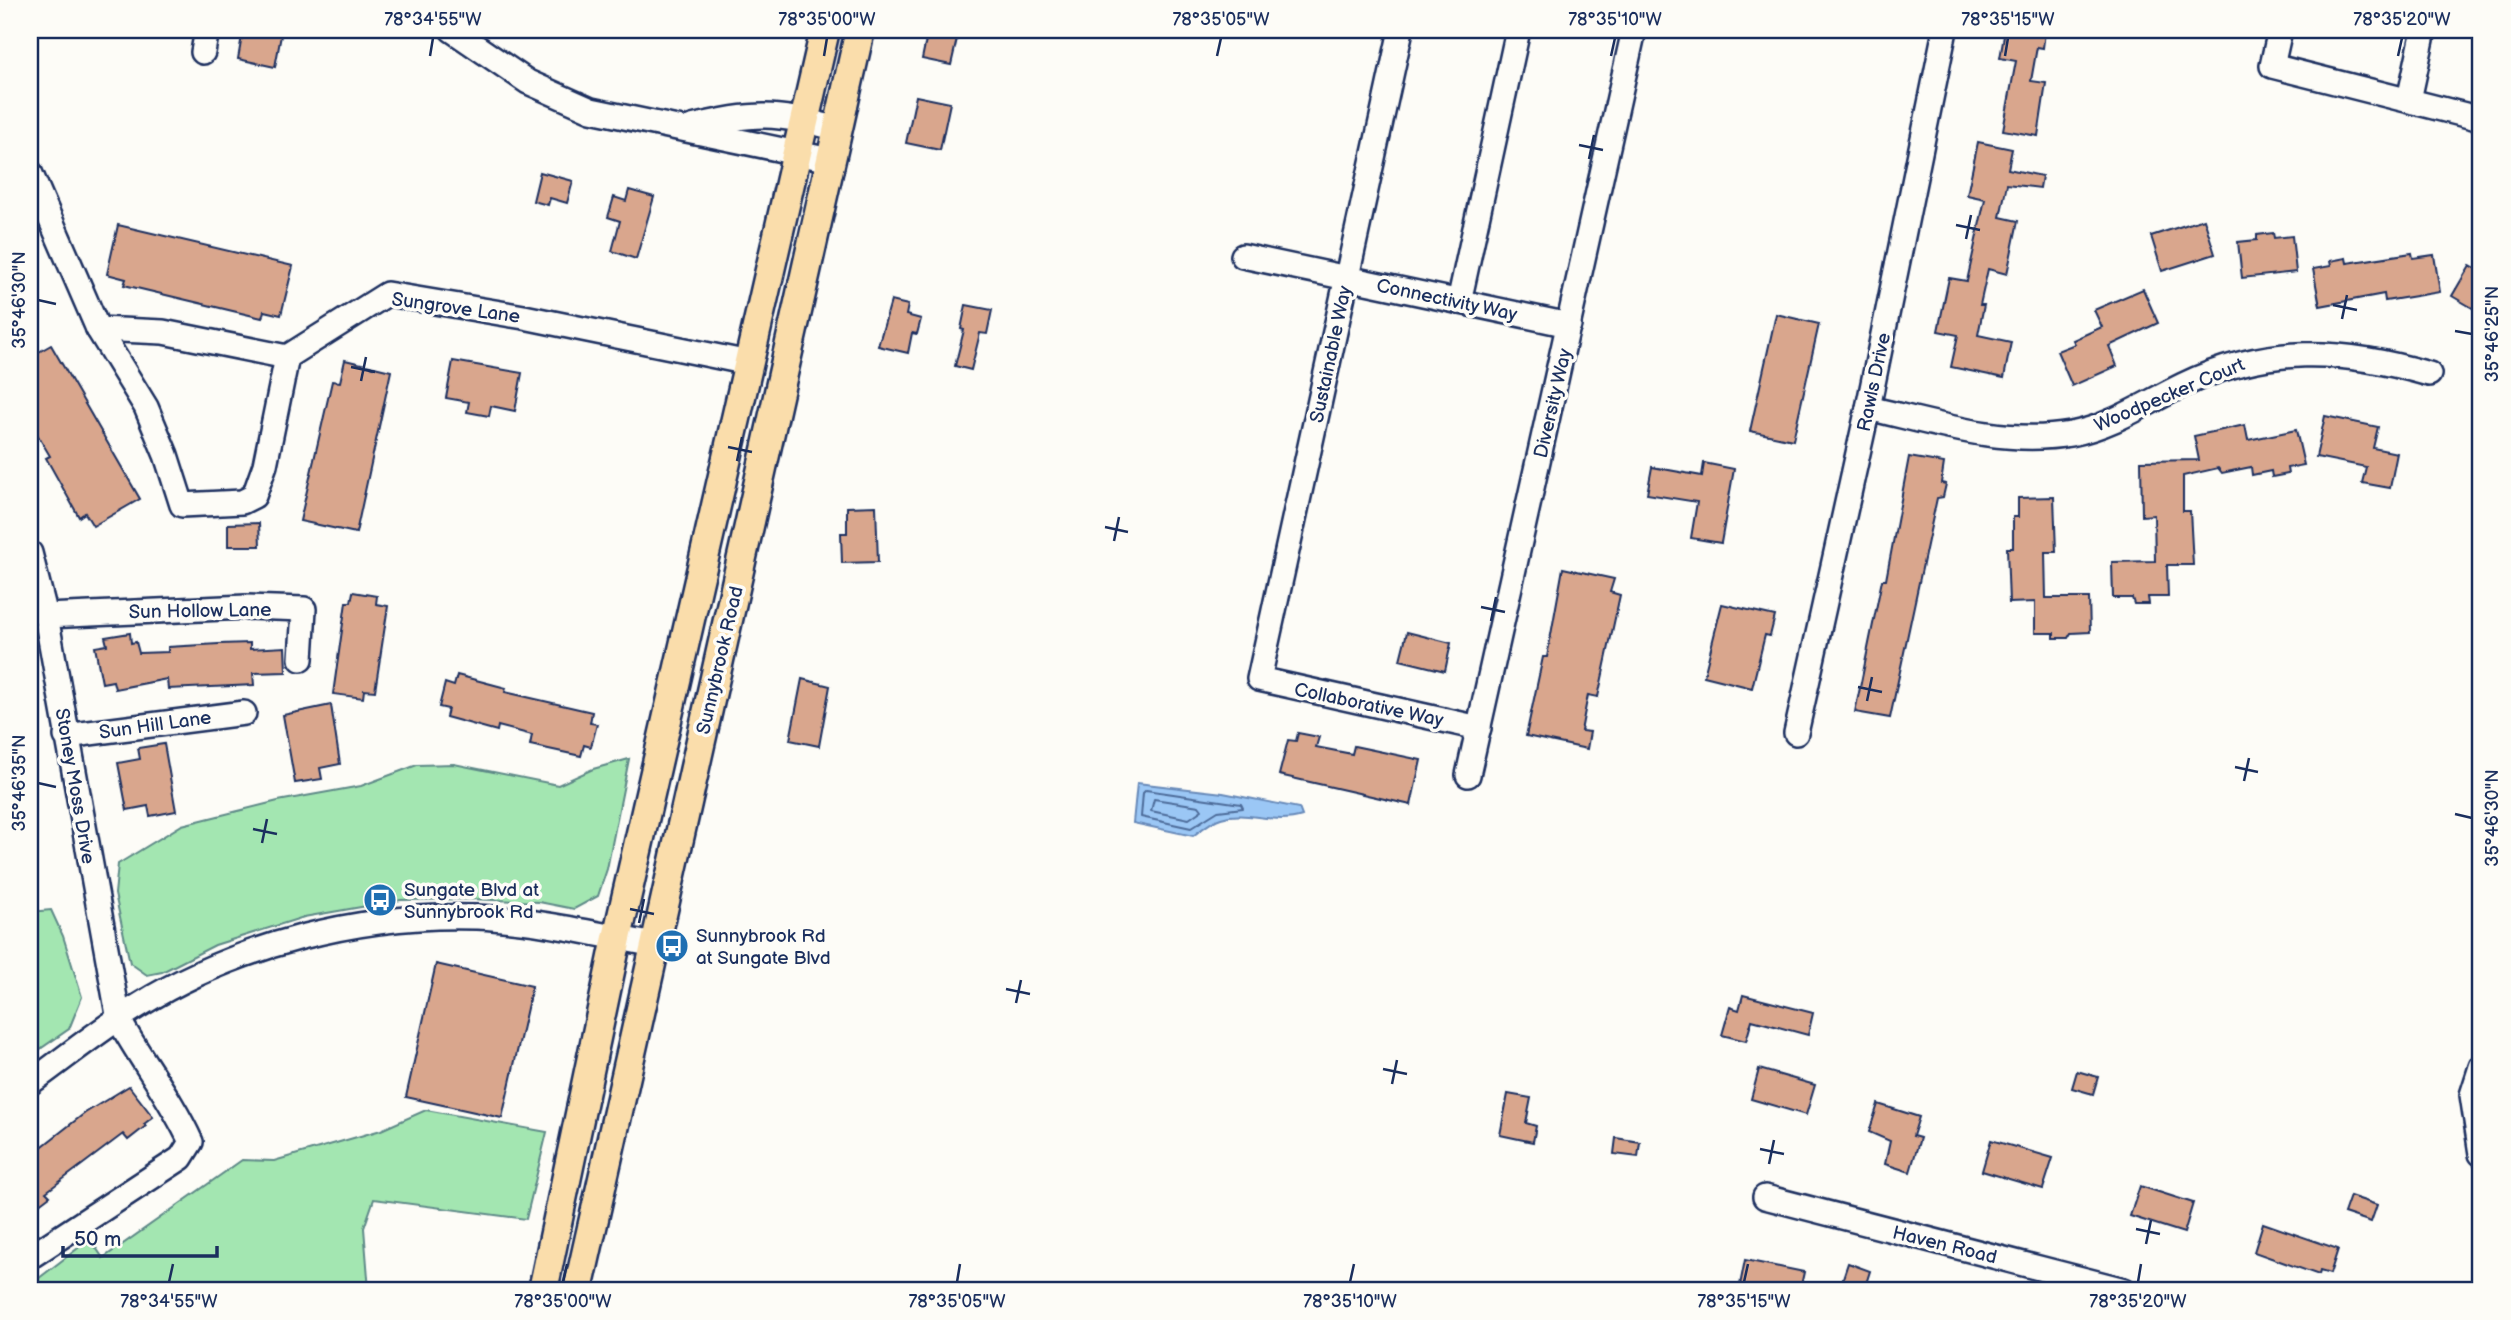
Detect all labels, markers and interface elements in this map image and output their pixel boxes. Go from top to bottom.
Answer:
text: 78°34'55"W [384,9,482,30]
text: 78°35'00"W [778,9,876,30]
text: 78°35'05"W [1172,9,1270,30]
text: 78°35'10"W [1568,9,1662,30]
text: 78°35'15"W [1961,9,2055,30]
text: 78°35'20"W [2353,9,2451,30]
text: 35°46'30"N [9,251,30,349]
street label: Connectivity Way [1374,274,1520,327]
street label: Sustainable Way [1306,283,1357,425]
text: 35°46'25"N [2482,286,2503,382]
street label: Sungrove Lane [390,288,521,329]
street label: Rawls Drive [1853,331,1896,434]
street label: Diversity Way [1530,346,1577,460]
street label: Woodpecker Court [2091,353,2248,437]
street label: Sunnybrook Road [692,584,749,737]
street label: Sun Hollow Lane [129,599,272,624]
street label: Collaborative Way [1292,678,1446,733]
street label: Sun Hill Lane [98,706,213,745]
street label: Stoney Moss Drive [50,707,100,866]
text: 35°46'35"N [9,734,30,832]
text: 35°46'30"N [2482,769,2503,867]
place label: Sungate Blvd at Sunnybrook Rd [404,879,539,924]
bus stop icon: Sungate Blvd at Sunnybrook Rd [361,881,399,919]
place label: Sunnybrook Rd at Sungate Blvd [696,925,831,970]
bus stop icon: Sunnybrook Rd at Sungate Blvd [653,927,691,965]
scale bar [63,1215,217,1259]
street label: Haven Road [1890,1221,1999,1270]
text: 50 m [74,1227,121,1252]
text: 78°34'55"W [120,1291,218,1312]
text: 78°35'00"W [514,1291,612,1312]
text: 78°35'05"W [908,1291,1006,1312]
text: 78°35'10"W [1303,1291,1397,1312]
text: 78°35'15"W [1697,1291,1791,1312]
text: 78°35'20"W [2089,1291,2187,1312]

